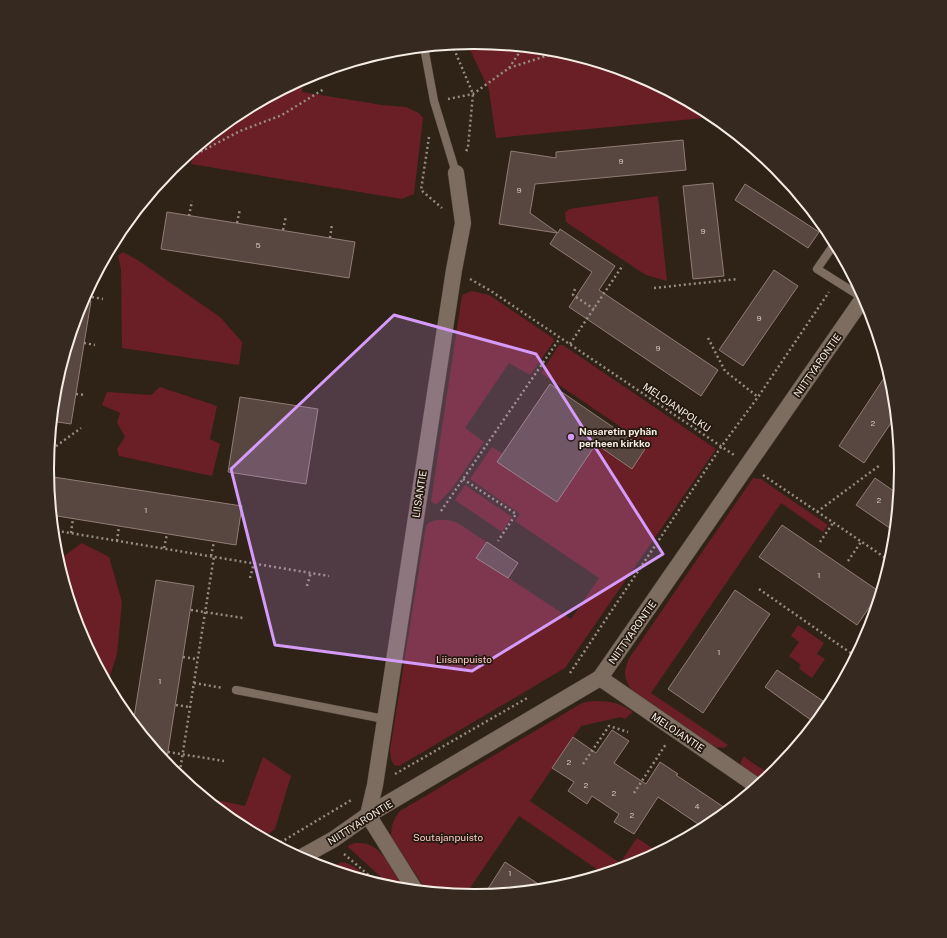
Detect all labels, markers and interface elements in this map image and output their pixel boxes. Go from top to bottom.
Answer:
house number: 9 [619,156,624,166]
house number: 9 [517,185,522,195]
house number: 9 [701,226,706,236]
house number: 5 [255,240,261,250]
house number: 9 [757,313,762,323]
street label: NIITTYARONTIE [791,331,843,399]
house number: 9 [656,343,661,353]
street label: MELOJANPOLKU [641,380,713,434]
house number: 2 [871,418,876,428]
place label: Nasaretin pyhän perheen kirkko [579,425,657,449]
marker: Nasaretin pyhän perheen kirkko [566,432,576,442]
street label: LIISANTIE [409,470,429,518]
house number: 2 [877,495,882,505]
house number: 1 [144,505,148,515]
house number: 1 [817,570,821,580]
street label: NIITTYARONTIE [606,598,658,666]
house number: 1 [717,647,721,657]
park label: Liisanpuisto [436,653,492,665]
house number: 1 [158,676,162,686]
street label: MELOJANTIE [649,710,707,754]
house number: 2 [567,757,572,767]
house number: 2 [584,780,589,790]
house number: 2 [612,788,617,798]
street label: NIITTYARONTIE [325,797,395,847]
house number: 4 [694,801,700,811]
house number: 2 [630,810,635,820]
park label: Soutajanpuisto [413,831,483,843]
house number: 1 [508,868,512,878]

